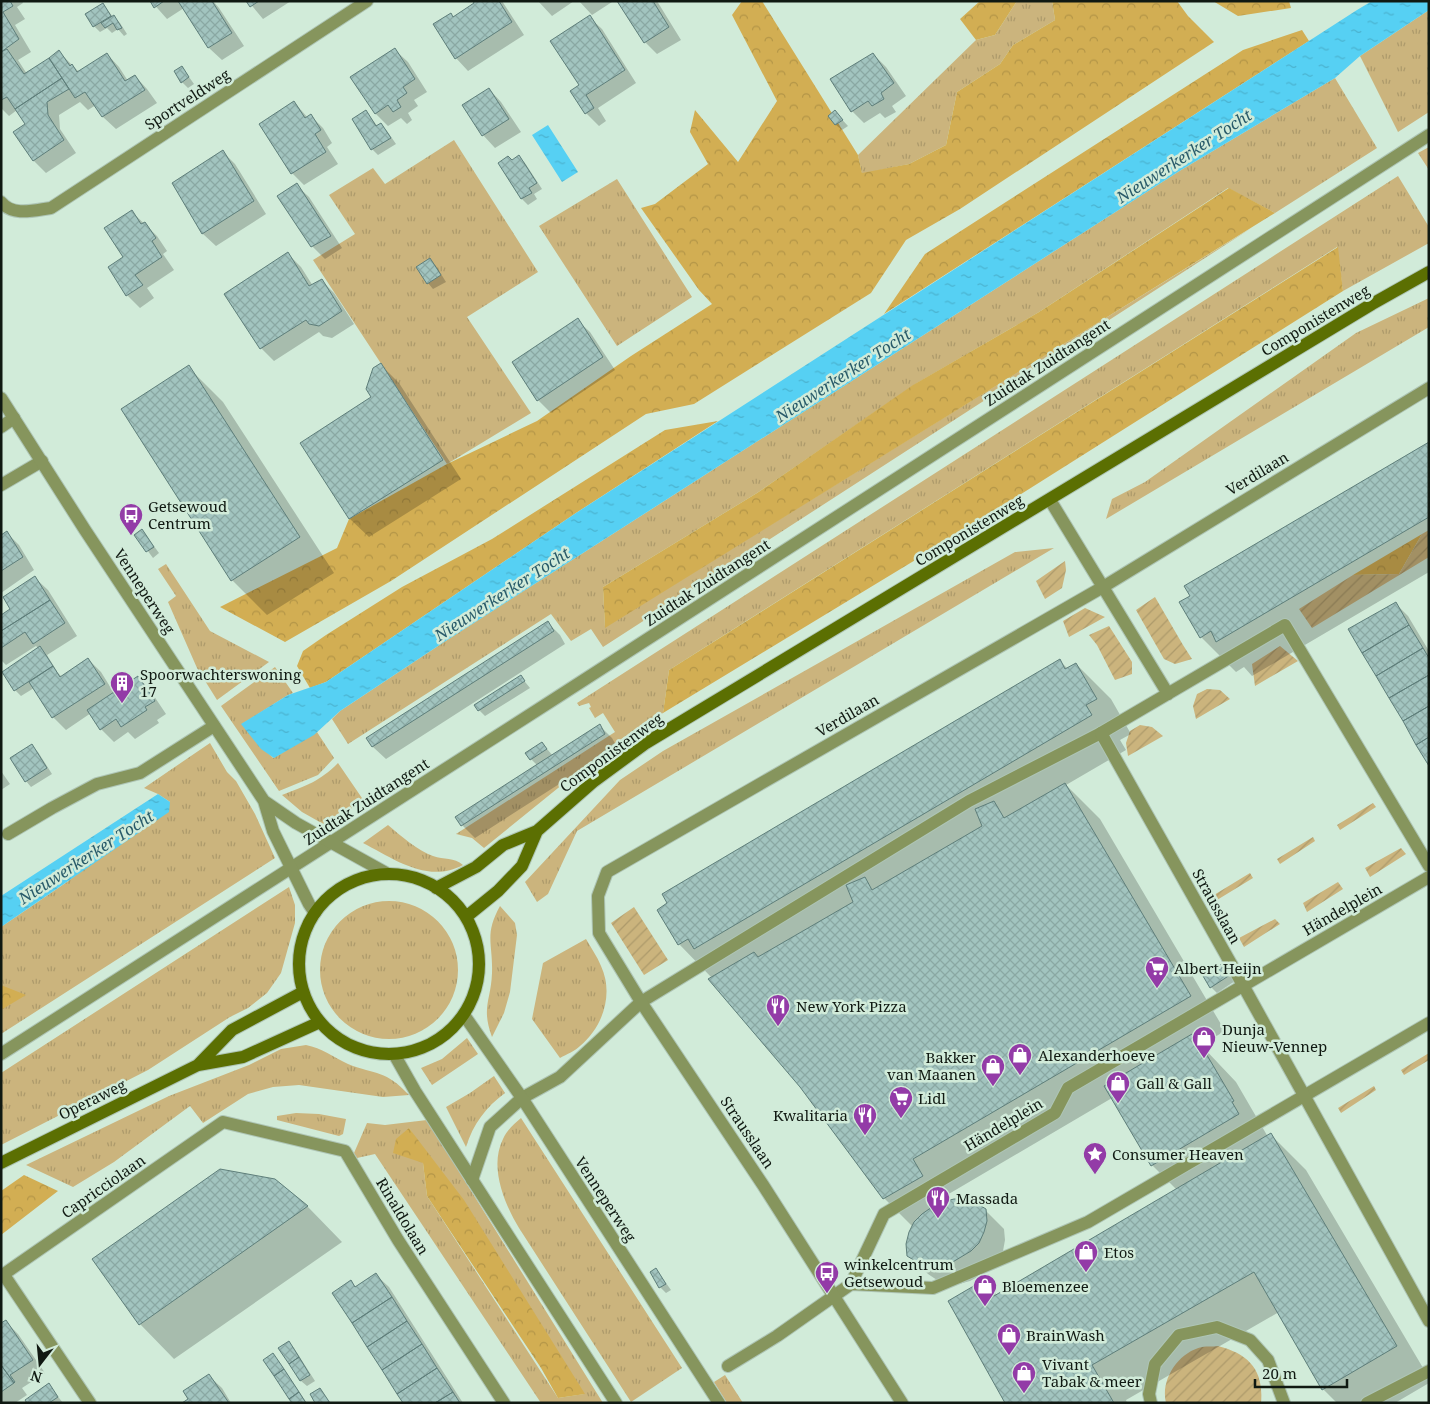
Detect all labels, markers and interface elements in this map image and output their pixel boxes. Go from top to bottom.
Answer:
street label: Sportveldweg [140,64,234,134]
water label: Nieuwerkerker Tocht [1111,104,1256,209]
street label: Componistenweg [1257,280,1373,360]
street label: Zuidtak Zuidtangent [980,314,1114,410]
water label: Nieuwerkerker Tocht [770,323,915,428]
street label: Verdilaan [1222,446,1292,499]
street label: Componistenweg [911,490,1027,570]
place label: Getsewoud Centrum [148,496,227,533]
bus stop icon: Getsewoud Centrum [118,502,144,536]
street label: Zuidtak Zuidtangent [640,534,774,630]
water label: Nieuwerkerker Tocht [429,542,574,647]
street label: Venneperweg [110,544,180,638]
place label: Spoorwachterswoning 17 [140,664,301,701]
building icon: Spoorwachterswoning 17 [109,670,135,704]
street label: Verdilaan [812,689,882,741]
street label: Componistenweg [555,708,667,796]
street label: Zuidtak Zuidtangent [299,753,433,849]
water label: Nieuwerkerker Tocht [13,805,158,910]
street label: Strausslaan [1188,865,1246,947]
street label: Händelplein [1299,878,1385,940]
supermarket icon: Albert Heijn [1144,955,1170,989]
place label: Albert Heijn [1174,958,1262,978]
restaurant icon: New York Pizza [765,993,791,1027]
place label: New York Pizza [796,996,907,1016]
place label: Dunja Nieuw-Vennep [1222,1019,1327,1056]
shop icon: Dunja Nieuw-Vennep [1191,1025,1217,1059]
shop icon: Alexanderhoeve [1007,1042,1033,1076]
place label: Alexanderhoeve [1038,1045,1155,1065]
place label: Bakker van Maanen [887,1047,976,1084]
shop icon: Bakker van Maanen [980,1053,1006,1087]
shop icon: Gall & Gall [1105,1070,1131,1104]
place label: Gall & Gall [1136,1073,1212,1093]
street label: Operaweg [55,1074,129,1124]
supermarket icon: Lidl [888,1085,914,1119]
place label: Lidl [918,1088,946,1108]
street label: Strausslaan [717,1092,780,1172]
street label: Händelplein [960,1093,1046,1155]
restaurant icon: Kwalitaria [852,1102,878,1136]
place label: Kwalitaria [773,1105,848,1125]
place icon: Consumer Heaven [1082,1141,1108,1175]
place label: Consumer Heaven [1112,1144,1244,1164]
street label: Capricciolaan [57,1149,149,1222]
street label: Venneperweg [571,1152,641,1246]
street label: Rinaldolaan [372,1174,434,1258]
restaurant icon: Massada [925,1185,951,1219]
place label: Massada [956,1188,1018,1208]
shop icon: Etos [1073,1239,1099,1273]
place label: Etos [1104,1242,1134,1262]
place label: winkelcentrum Getsewoud [844,1254,954,1291]
bus stop icon: winkelcentrum Getsewoud [814,1260,840,1294]
shop icon: Bloemenzee [972,1273,998,1307]
place label: Bloemenzee [1002,1276,1089,1296]
shop icon: BrainWash [996,1322,1022,1356]
place label: BrainWash [1026,1325,1105,1345]
north arrow [15,1339,65,1389]
place label: Vivant Tabak & meer [1042,1354,1142,1391]
scale bar [1255,1356,1348,1388]
shop icon: Vivant Tabak & meer [1011,1360,1037,1394]
text: 20 m [1262,1363,1297,1383]
text: N [28,1366,44,1388]

